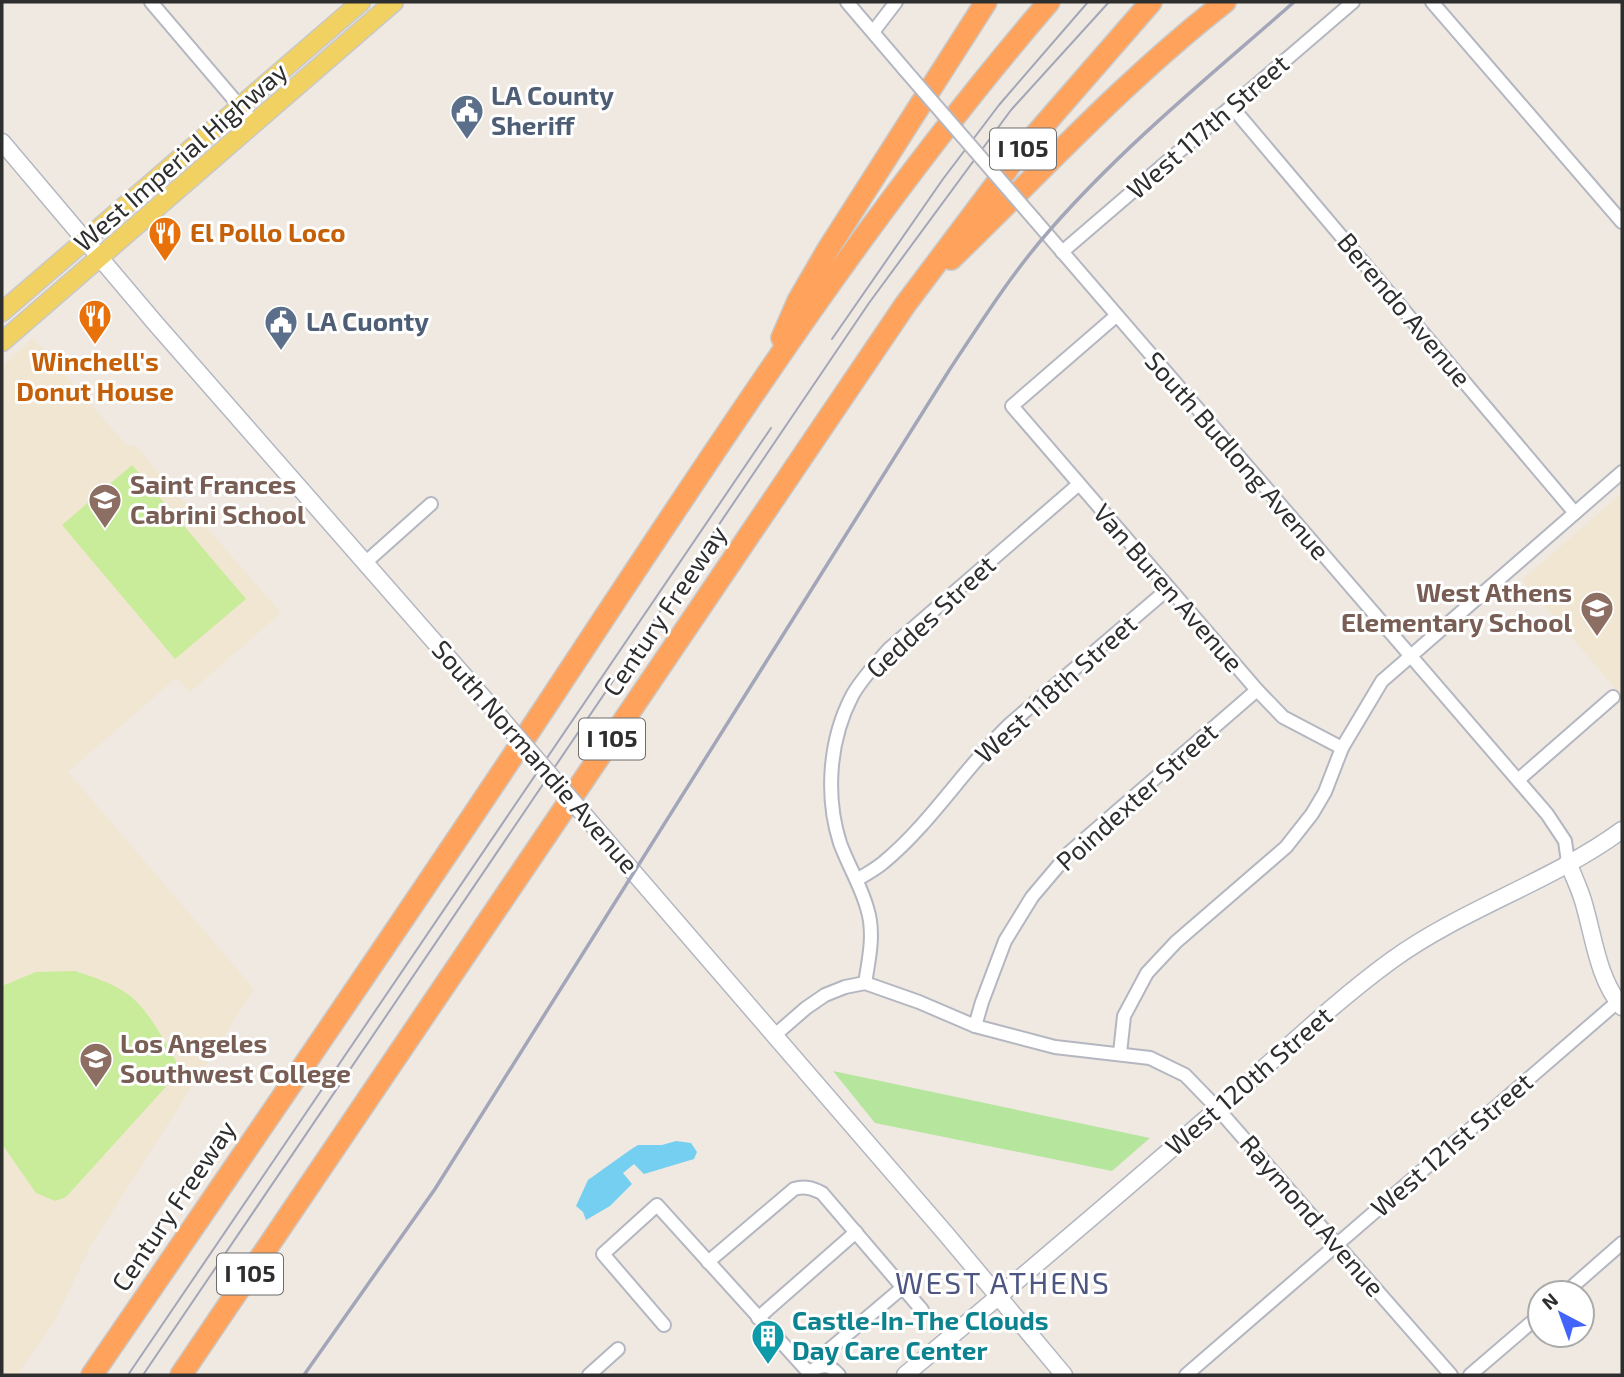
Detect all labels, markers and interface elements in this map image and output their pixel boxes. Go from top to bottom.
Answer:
street label: West 117th Street [1120,47,1294,205]
street label: West Imperial Highway [67,55,293,257]
place label: LA County Sheriff [491,79,614,140]
public building icon: LA County Sheriff [448,92,486,141]
road number: I 105 [990,128,1056,169]
restaurant icon: El Pollo Loco [146,214,184,263]
place label: El Pollo Loco [190,216,346,247]
street label: Berendo Avenue [1332,226,1478,392]
restaurant icon: Winchell's Donut House [76,297,114,346]
public building icon: LA Cuonty [262,303,300,352]
place label: LA Cuonty [306,305,429,337]
place label: Winchell's Donut House [16,345,174,406]
street label: South Budlong Avenue [1139,345,1337,565]
place label: Saint Frances Cabrini School [130,468,306,529]
school or university icon: Saint Frances Cabrini School [86,481,124,530]
street label: Van Buren Avenue [1088,497,1251,677]
street label: Century Freeway [595,519,732,701]
street label: Geddes Street [859,548,1001,684]
place label: West Athens Elementary School [1341,576,1572,638]
school or university icon: West Athens Elementary School [1578,589,1616,638]
street label: West 118th Street [968,607,1142,769]
street label: South Normandie Avenue [427,633,646,879]
street label: Poindexter Street [1049,715,1223,876]
road number: I 105 [579,718,645,760]
street label: West 120th Street [1158,999,1338,1161]
place label: Los Angeles Southwest College [120,1027,351,1088]
school or university icon: Los Angeles Southwest College [77,1040,115,1089]
street label: West 121st Street [1364,1065,1538,1222]
street label: Century Freeway [104,1114,241,1296]
street label: Raymond Avenue [1235,1128,1392,1302]
road number: I 105 [217,1254,283,1294]
district label: WEST ATHENS [895,1264,1111,1300]
north arrow [1526,1279,1596,1349]
text: N [1537,1288,1562,1314]
place label: Castle-In-The Clouds Day Care Center [792,1304,1049,1366]
building icon: Castle-In-The Clouds Day Care Center [749,1317,787,1366]

